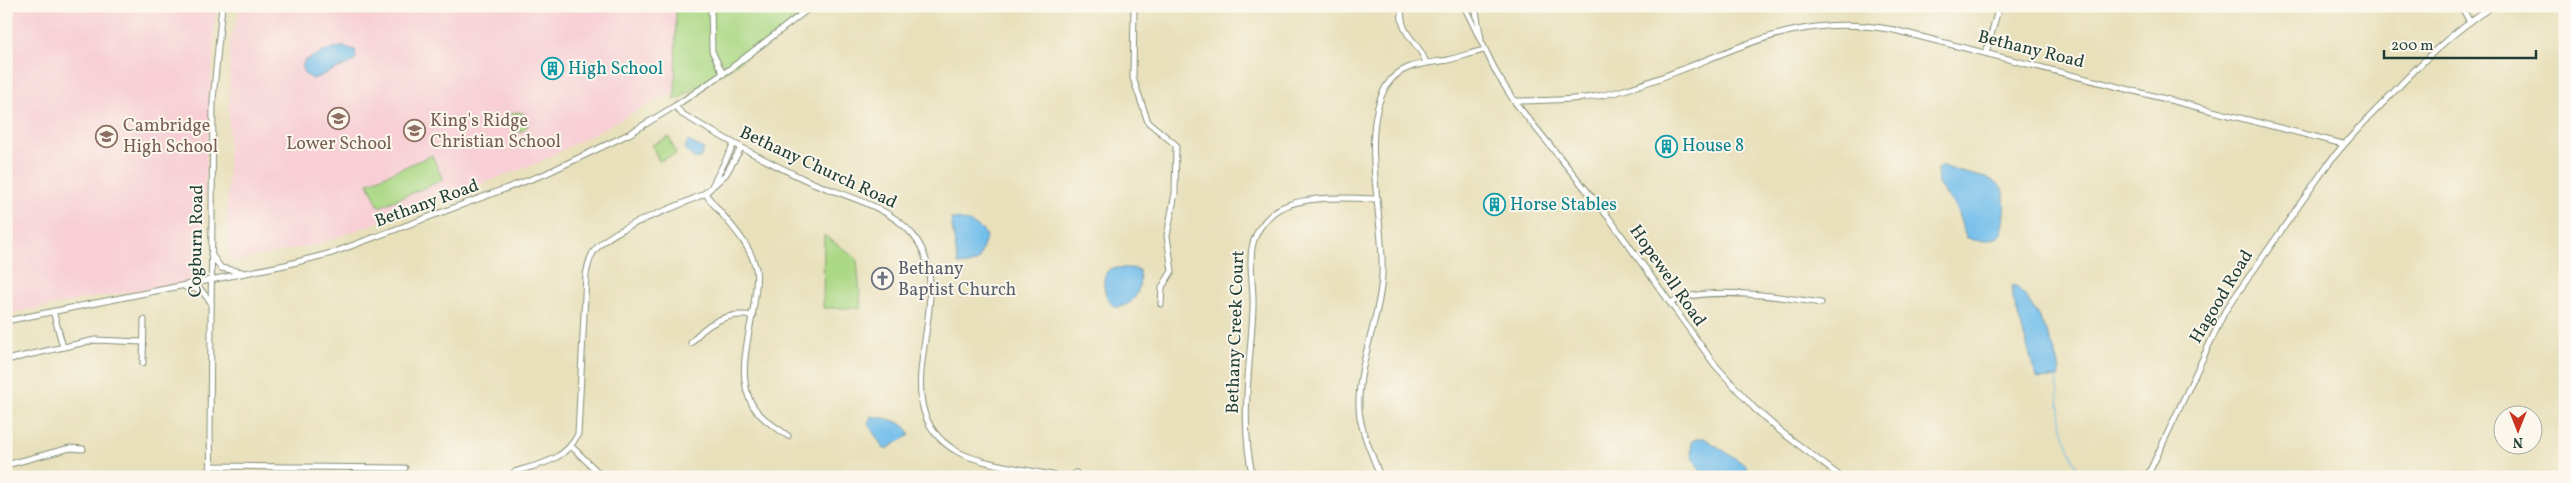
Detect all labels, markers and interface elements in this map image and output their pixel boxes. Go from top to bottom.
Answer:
street label: Bethany Road [1975,25,2087,75]
scale bar [2384,28,2536,60]
text: 200 m [2391,36,2434,57]
building icon: High School [540,57,564,81]
place label: High School [568,57,663,82]
school or university icon: Lower School [327,107,351,131]
place label: King's Ridge Christian School [430,109,561,155]
place label: Cambridge High School [123,114,218,160]
school or university icon: King's Ridge Christian School [402,119,426,143]
street label: Bethany Church Road [735,120,901,216]
school or university icon: Cambridge High School [95,124,119,148]
place label: Lower School [286,132,392,157]
building icon: House 8 [1654,134,1678,158]
place label: House 8 [1682,134,1744,159]
street label: Bethany Road [371,174,483,234]
street label: Cogburn Road [184,184,210,298]
building icon: Horse Stables [1482,193,1506,217]
place label: Horse Stables [1510,193,1617,218]
street label: Hopewell Road [1623,220,1711,332]
street label: Hagood Road [2184,245,2260,349]
street label: Bethany Creek Court [1221,250,1251,414]
place label: Bethany Baptist Church [898,257,1017,303]
church icon: Bethany Baptist Church [870,267,894,291]
north arrow [2494,406,2544,456]
text: N [2513,432,2523,451]

